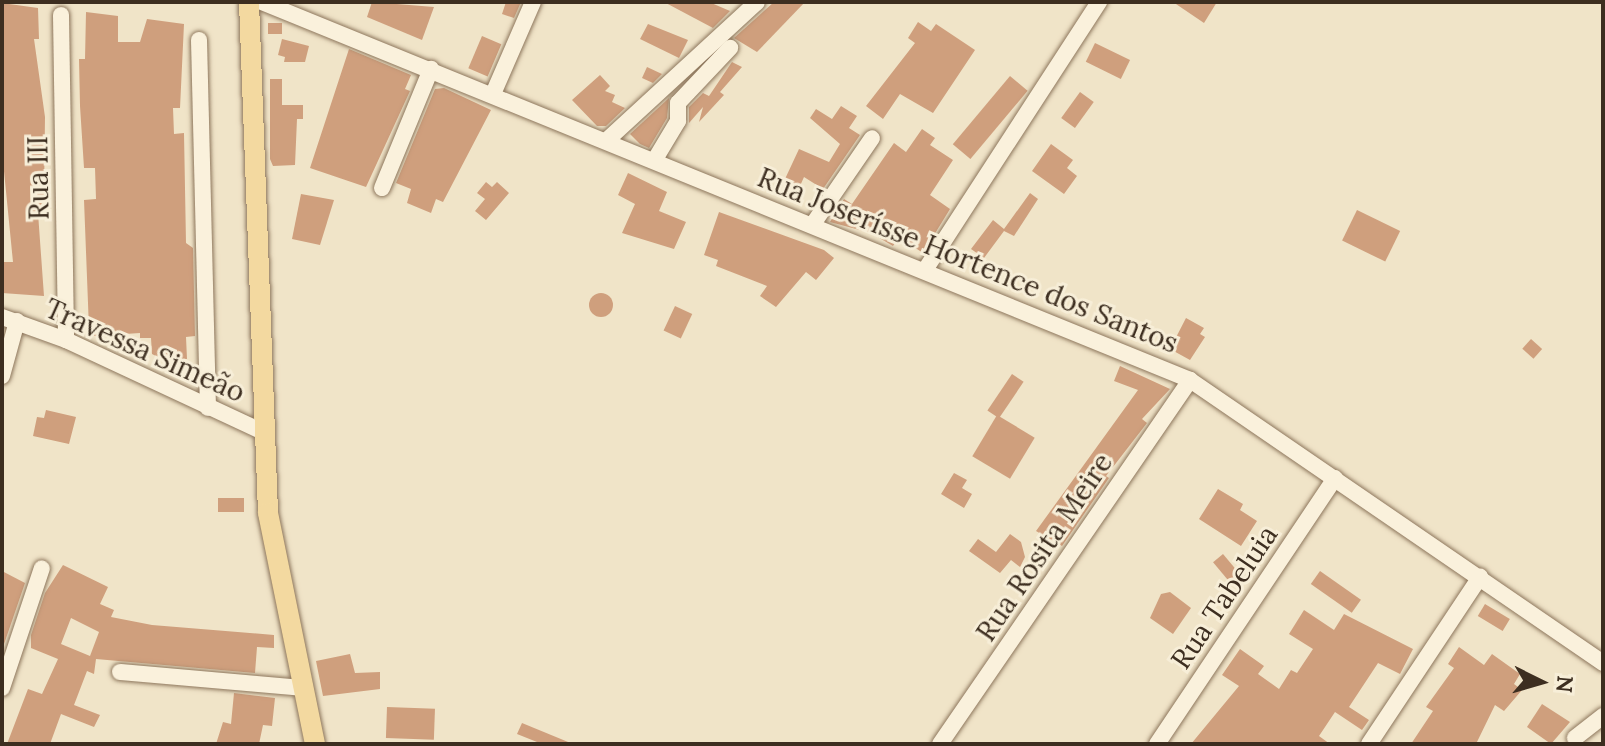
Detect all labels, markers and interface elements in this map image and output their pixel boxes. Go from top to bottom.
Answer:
street label: Rua III [20,136,56,220]
street label: Rua Joserísse Hortence dos Santos [753,160,1183,360]
street label: Travessa Simeão [40,291,250,409]
street label: Rua Rosita Meire [969,447,1119,647]
street label: Rua Tabeluia [1164,519,1284,675]
north arrow [1501,642,1581,722]
text: N [1550,674,1580,694]

